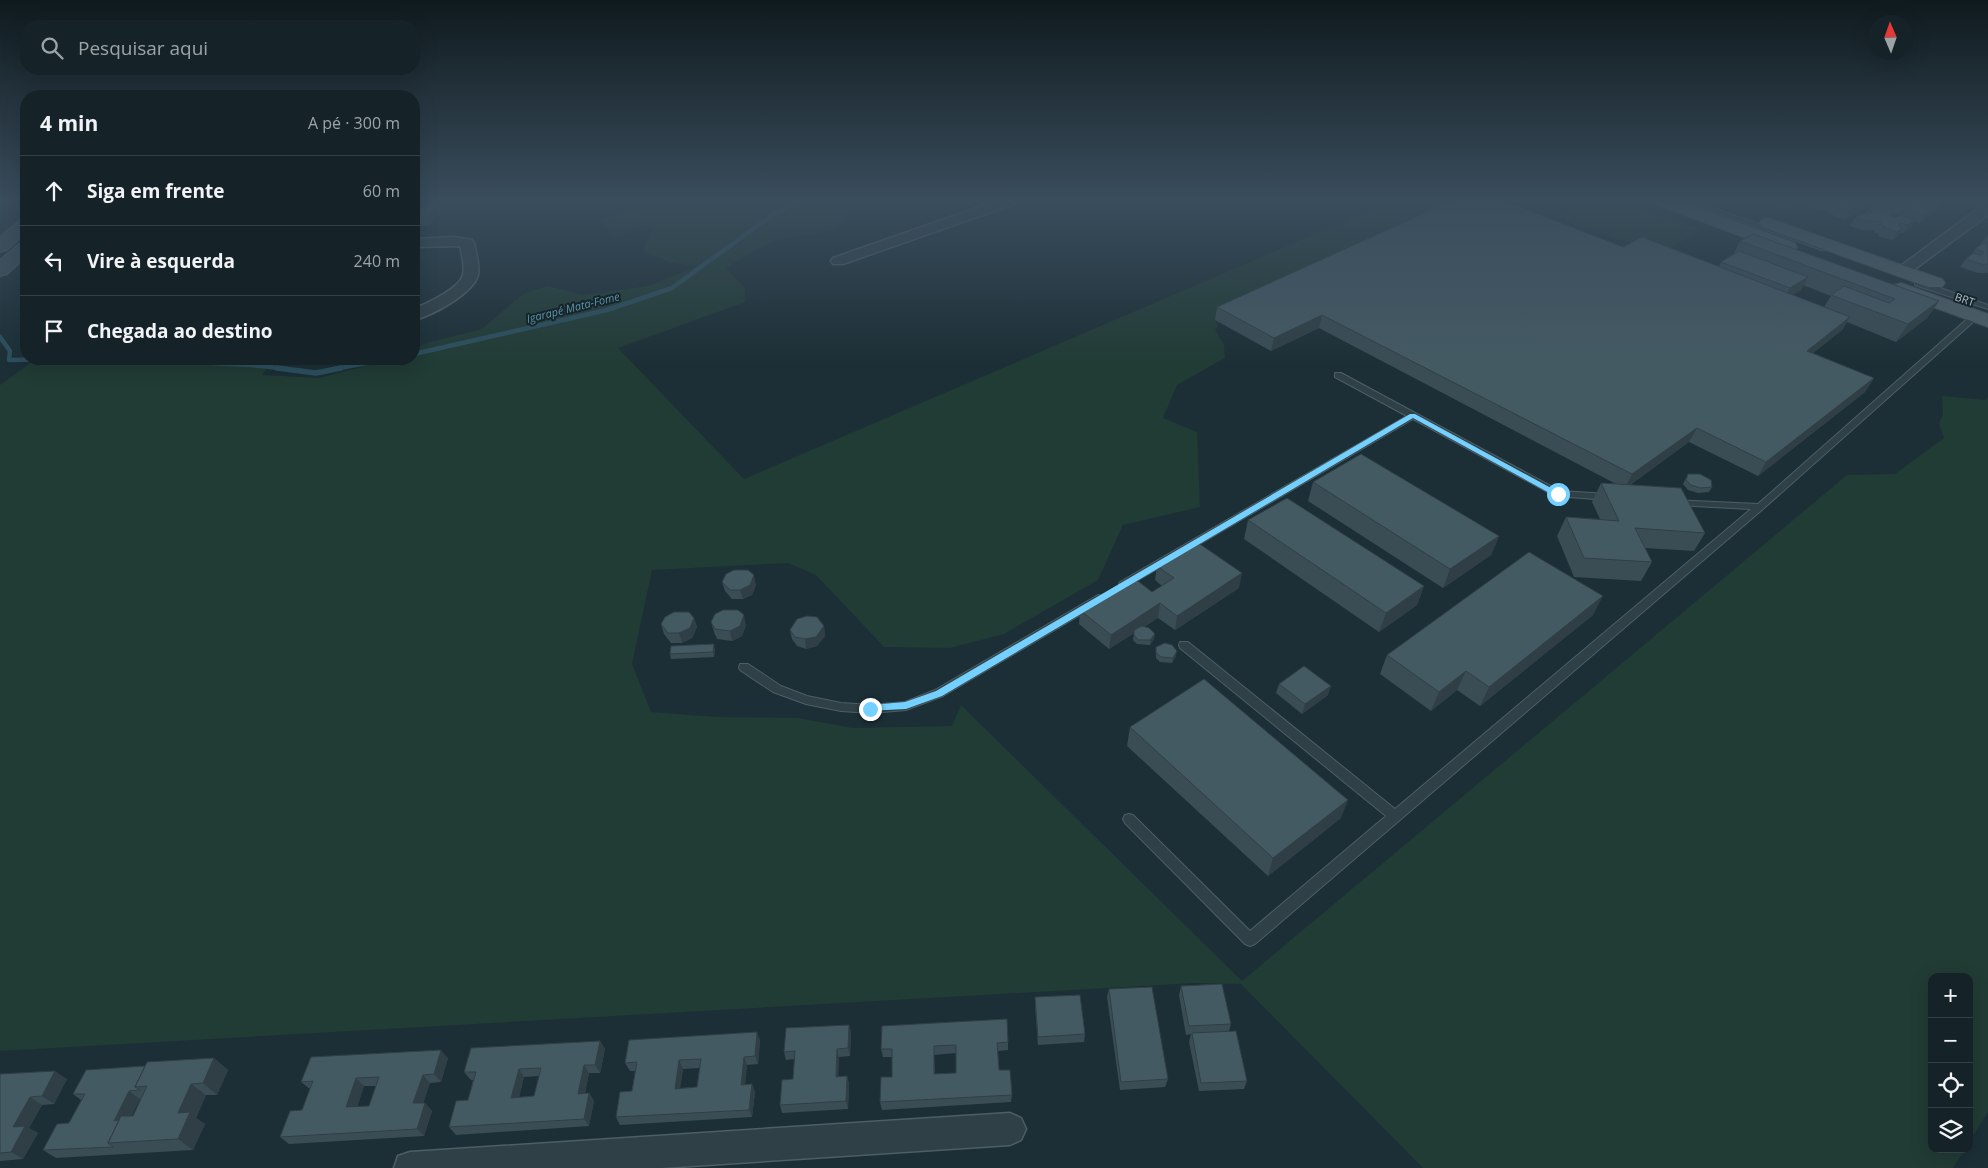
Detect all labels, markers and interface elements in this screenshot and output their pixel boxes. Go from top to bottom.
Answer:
north arrow [1868,15,1913,60]
search box [20,20,420,75]
icon: search [38,34,66,62]
text: Pesquisar aqui [78,35,208,61]
text: 4 min [40,109,98,137]
text: A pé · 300 m [308,112,400,134]
icon: ahead [40,177,68,205]
text: Siga em frente [87,178,224,204]
text: 60 m [363,180,400,202]
icon: left [40,247,68,275]
text: Vire à esquerda [87,248,235,274]
text: 240 m [354,250,400,272]
water label: Igarapé Mata-Fome [525,288,622,326]
street label: BRT [1953,289,1977,309]
icon: arrive [40,317,68,345]
text: Chegada ao destino [87,318,273,344]
route start [1547,483,1570,506]
route end [859,698,882,721]
map controls [1928,973,1973,1153]
button: + [1928,973,1973,1018]
button: − [1928,1018,1973,1063]
button: locate [1928,1063,1973,1108]
button: layers [1928,1108,1973,1153]

